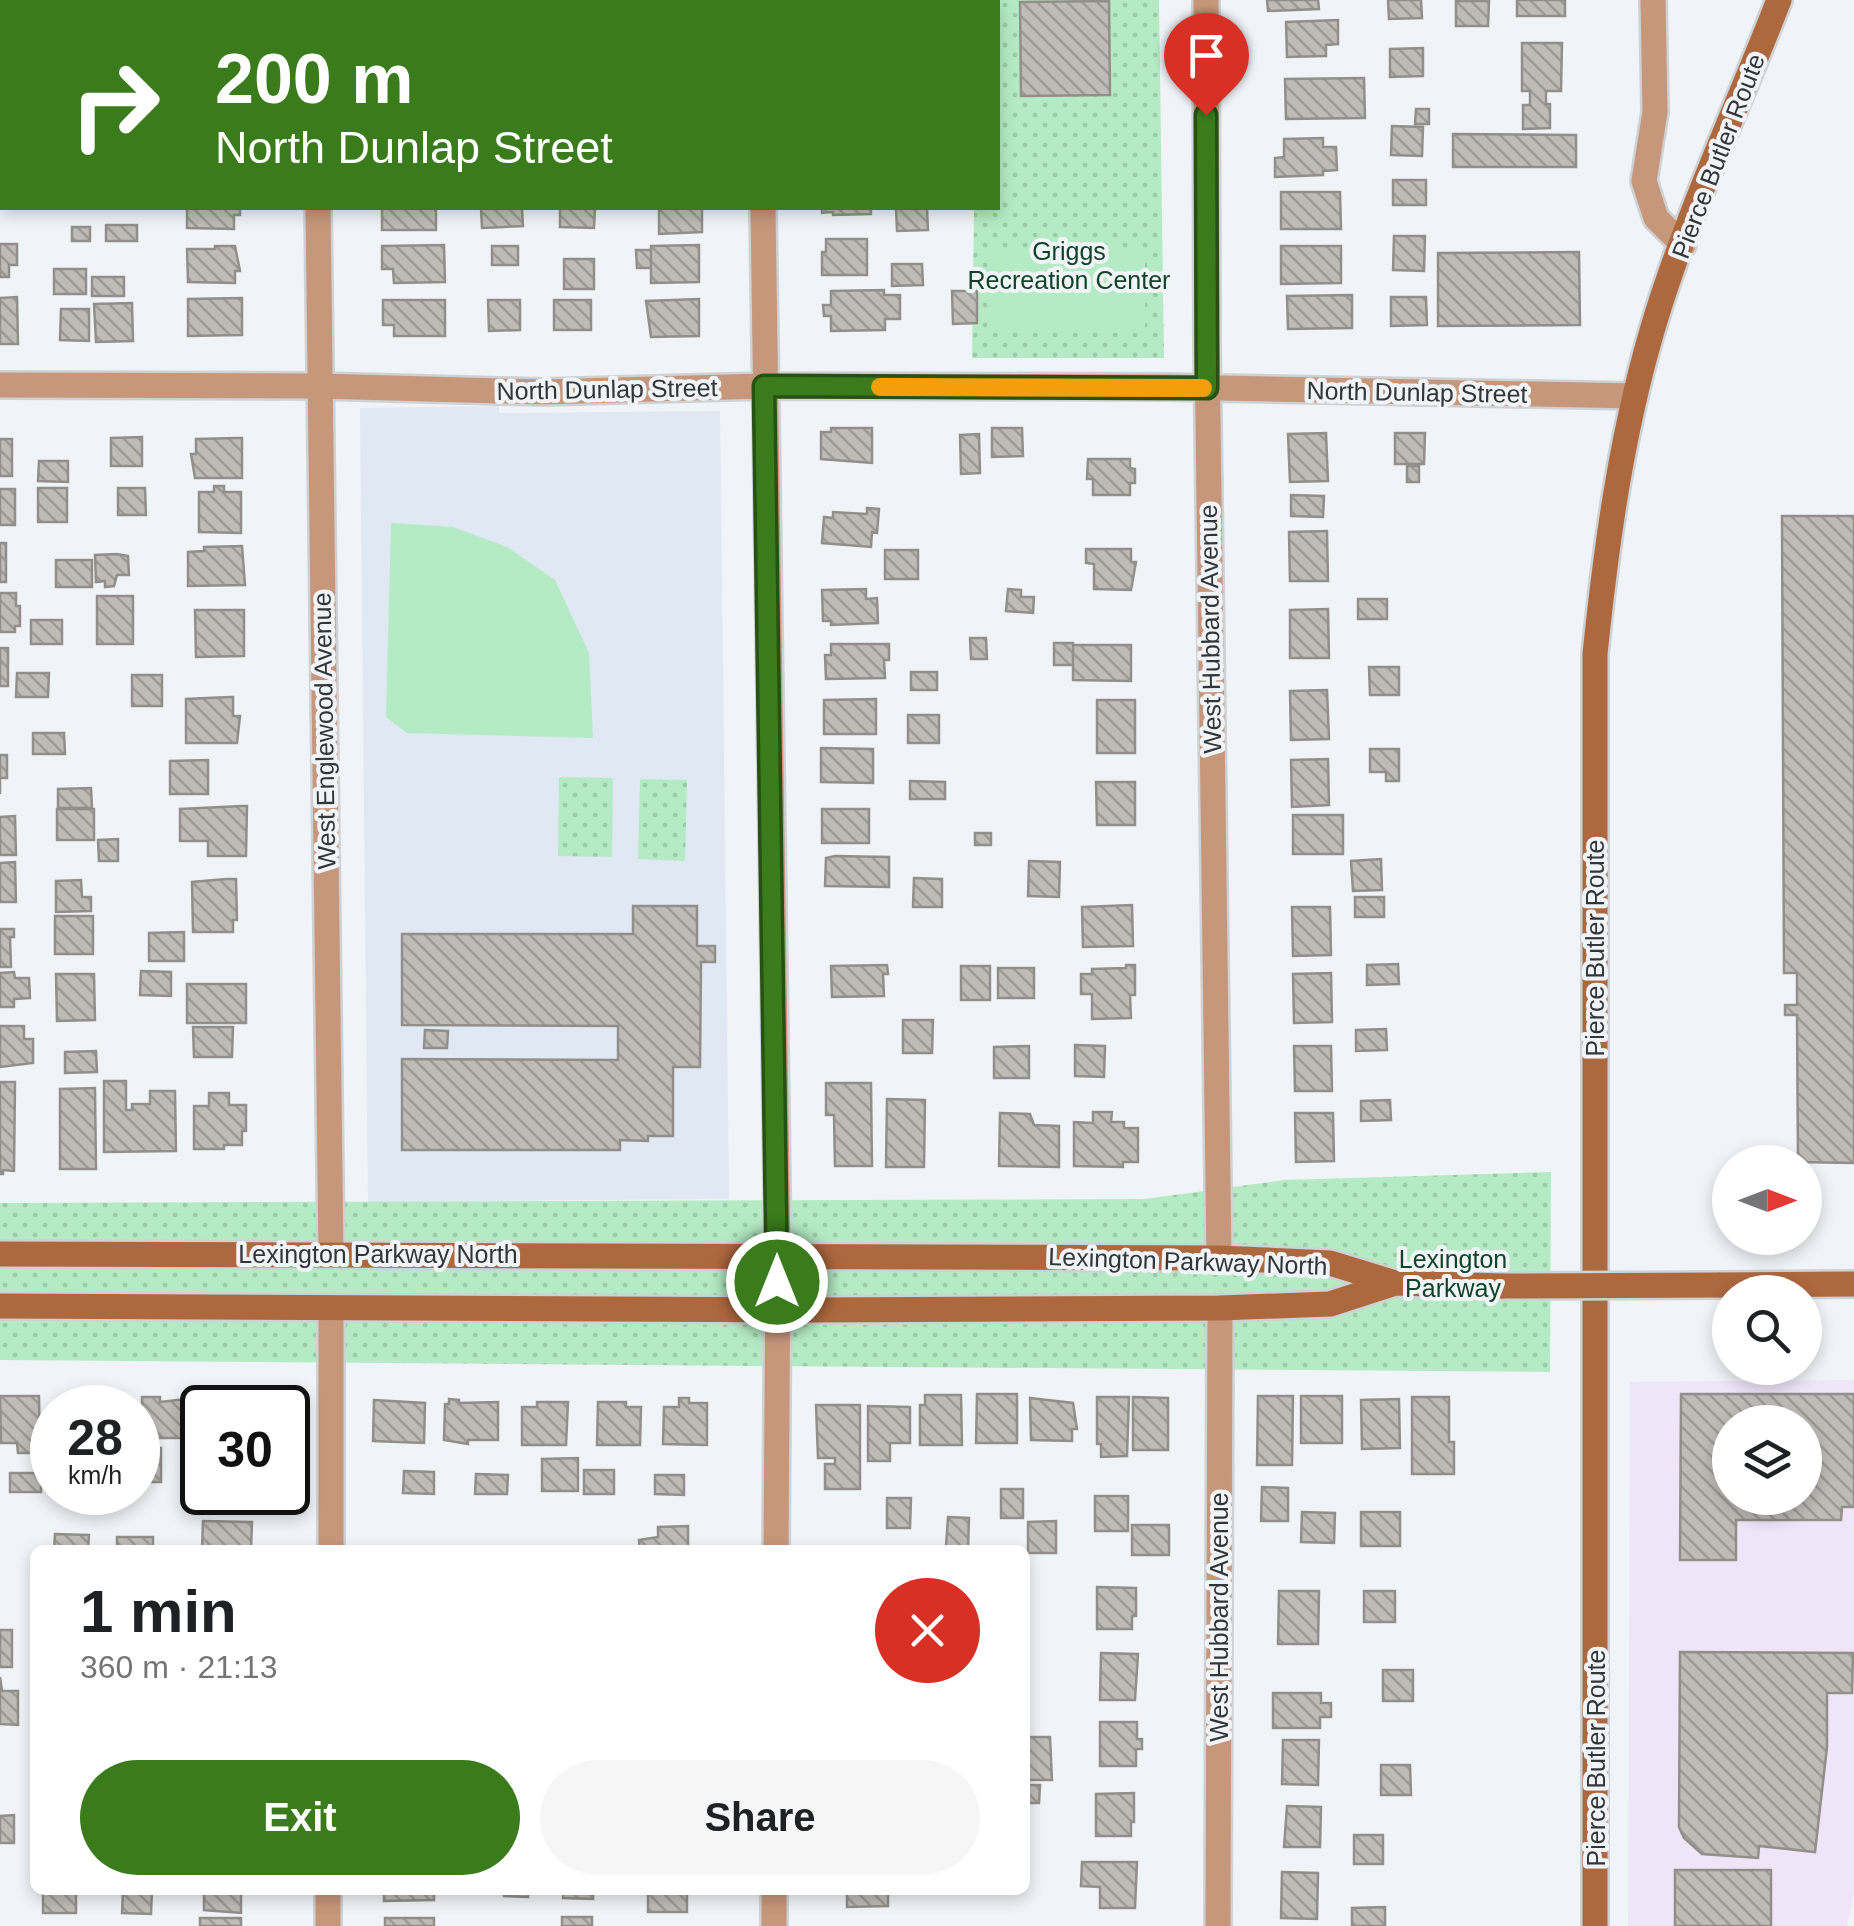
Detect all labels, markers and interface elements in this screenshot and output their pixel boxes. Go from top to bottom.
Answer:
pin [1164,13,1249,116]
icon: arrive [1179,28,1234,83]
icon: right [50,40,180,170]
text: 200 m [215,40,413,118]
street label: Pierce Butler Route [1666,50,1770,262]
text: North Dunlap Street [215,122,613,173]
park label: Griggs Recreation Center [968,237,1170,294]
street label: North Dunlap Street [496,373,718,405]
street label: North Dunlap Street [1306,376,1528,408]
street label: West Hubbard Avenue [1194,504,1226,754]
street label: West Englewood Avenue [308,592,340,870]
street label: Pierce Butler Route [1581,840,1609,1056]
north arrow [1712,1145,1822,1255]
map controls [1712,1145,1822,1515]
position arrow [725,1230,829,1334]
street label: Lexington Parkway North [238,1240,518,1268]
street label: Lexington Parkway North [1048,1242,1328,1280]
park label: Lexington Parkway [1399,1245,1507,1302]
button: search [1712,1275,1822,1385]
speed limit sign: 30 [180,1385,310,1515]
button: layers [1712,1405,1822,1515]
text: 28 [67,1410,123,1466]
text: km/h [68,1461,122,1489]
street label: West Hubbard Avenue [1205,1492,1233,1742]
text: 1 min [80,1578,237,1645]
button: close [875,1578,980,1683]
text: 360 m · 21:13 [80,1649,277,1685]
street label: Pierce Butler Route [1582,1650,1610,1866]
button: Exit [80,1760,520,1875]
button: Share [540,1760,980,1875]

